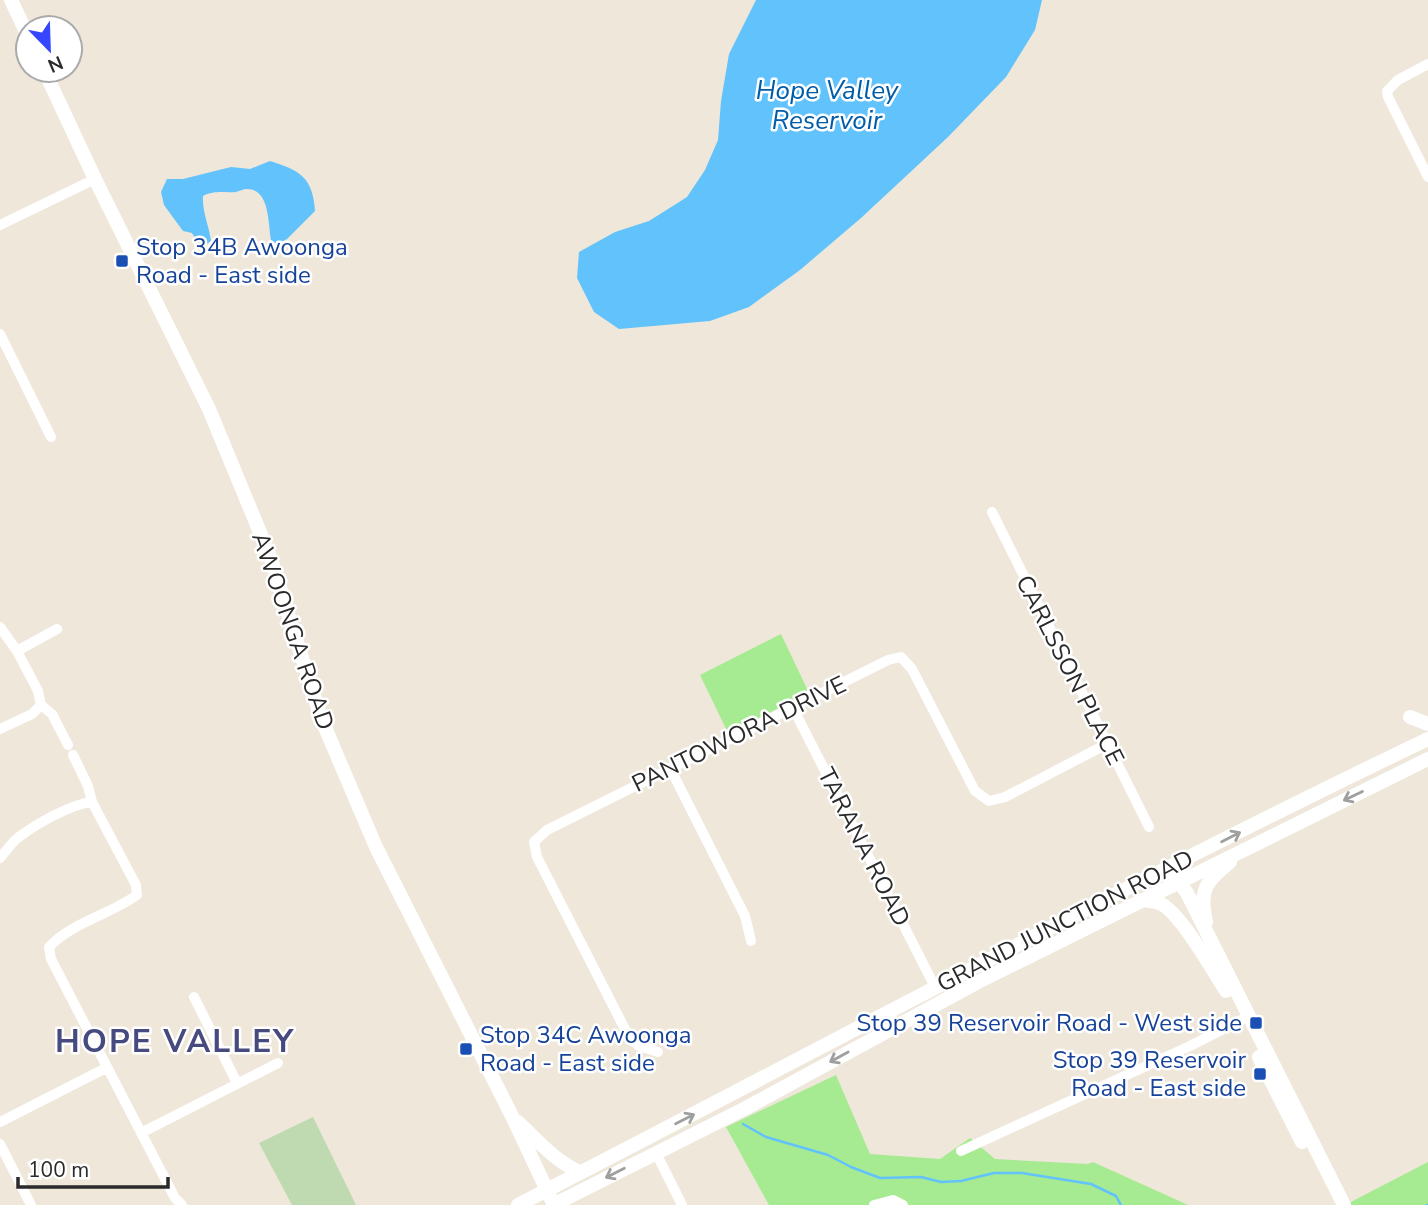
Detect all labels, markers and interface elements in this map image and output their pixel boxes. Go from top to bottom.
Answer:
north arrow [14,14,84,84]
text: N [44,49,67,78]
water label: Hope Valley Reservoir [756,73,900,138]
place label: Stop 34B Awoonga Road - East side [136,231,348,291]
marker: Stop 34B Awoonga Road - East side [114,253,130,269]
street label: AWOONGA ROAD [244,528,342,734]
street label: CARLSSON PLACE [1008,570,1132,770]
street label: PANTOWORA DRIVE [627,668,851,800]
street label: TARANA ROAD [810,762,918,932]
one-way arrow [1343,790,1364,803]
one-way arrow [1220,830,1241,844]
street label: GRAND JUNCTION ROAD [931,842,1199,1000]
place label: Stop 39 Reservoir Road - West side [857,1007,1242,1039]
marker: Stop 39 Reservoir Road - West side [1248,1015,1264,1031]
place label: Stop 34C Awoonga Road - East side [480,1019,692,1079]
district label: HOPE VALLEY [55,1020,295,1063]
marker: Stop 34C Awoonga Road - East side [458,1041,474,1057]
place label: Stop 39 Reservoir Road - East side [1053,1044,1246,1104]
one-way arrow [829,1051,850,1064]
marker: Stop 39 Reservoir Road - East side [1252,1066,1268,1082]
one-way arrow [674,1112,695,1125]
scale bar [18,1146,168,1190]
text: 100 m [28,1156,89,1184]
one-way arrow [606,1167,626,1181]

